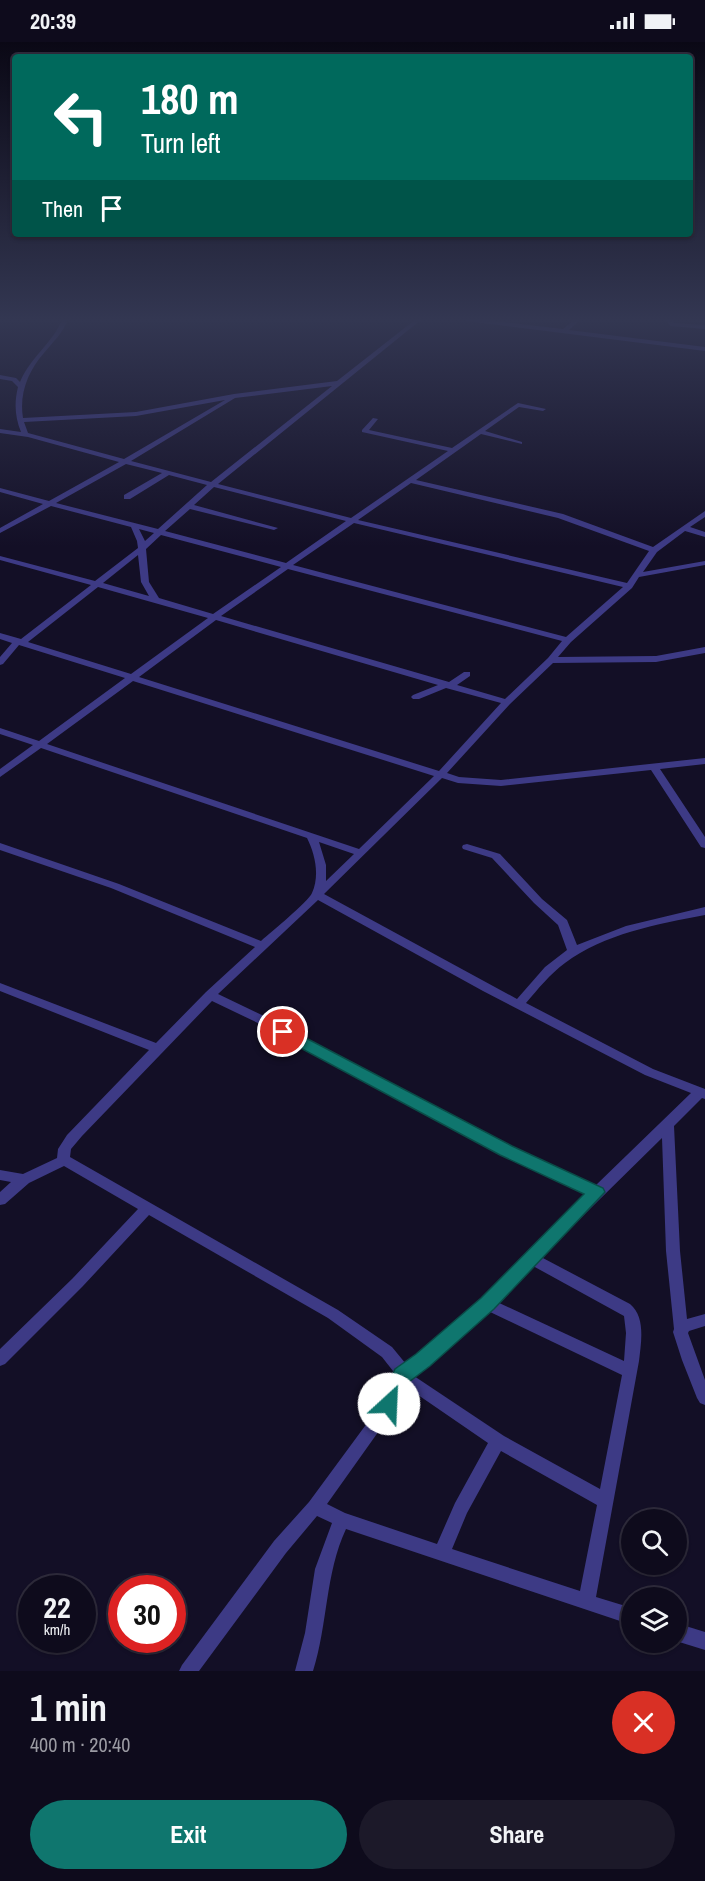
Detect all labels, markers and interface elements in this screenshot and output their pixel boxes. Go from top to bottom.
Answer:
text: 20:39 [30,6,76,36]
text: 180 m [141,71,239,127]
icon: left [42,78,120,156]
text: Turn left [141,125,220,161]
icon: arrive [95,192,128,225]
text: Then [42,194,83,224]
pin [257,1006,308,1057]
icon: arrive [266,1015,299,1048]
position arrow [357,1372,421,1436]
map controls [621,1509,687,1653]
button: search [621,1509,687,1575]
speed limit sign: 30 [108,1575,186,1653]
text: 22 [43,1587,71,1627]
button: layers [621,1587,687,1653]
text: km/h [44,1619,70,1640]
text: 1 min [30,1684,107,1732]
button: close [612,1691,675,1754]
text: 400 m · 20:40 [30,1731,130,1758]
button: Exit [30,1800,347,1869]
button: Share [359,1800,675,1869]

